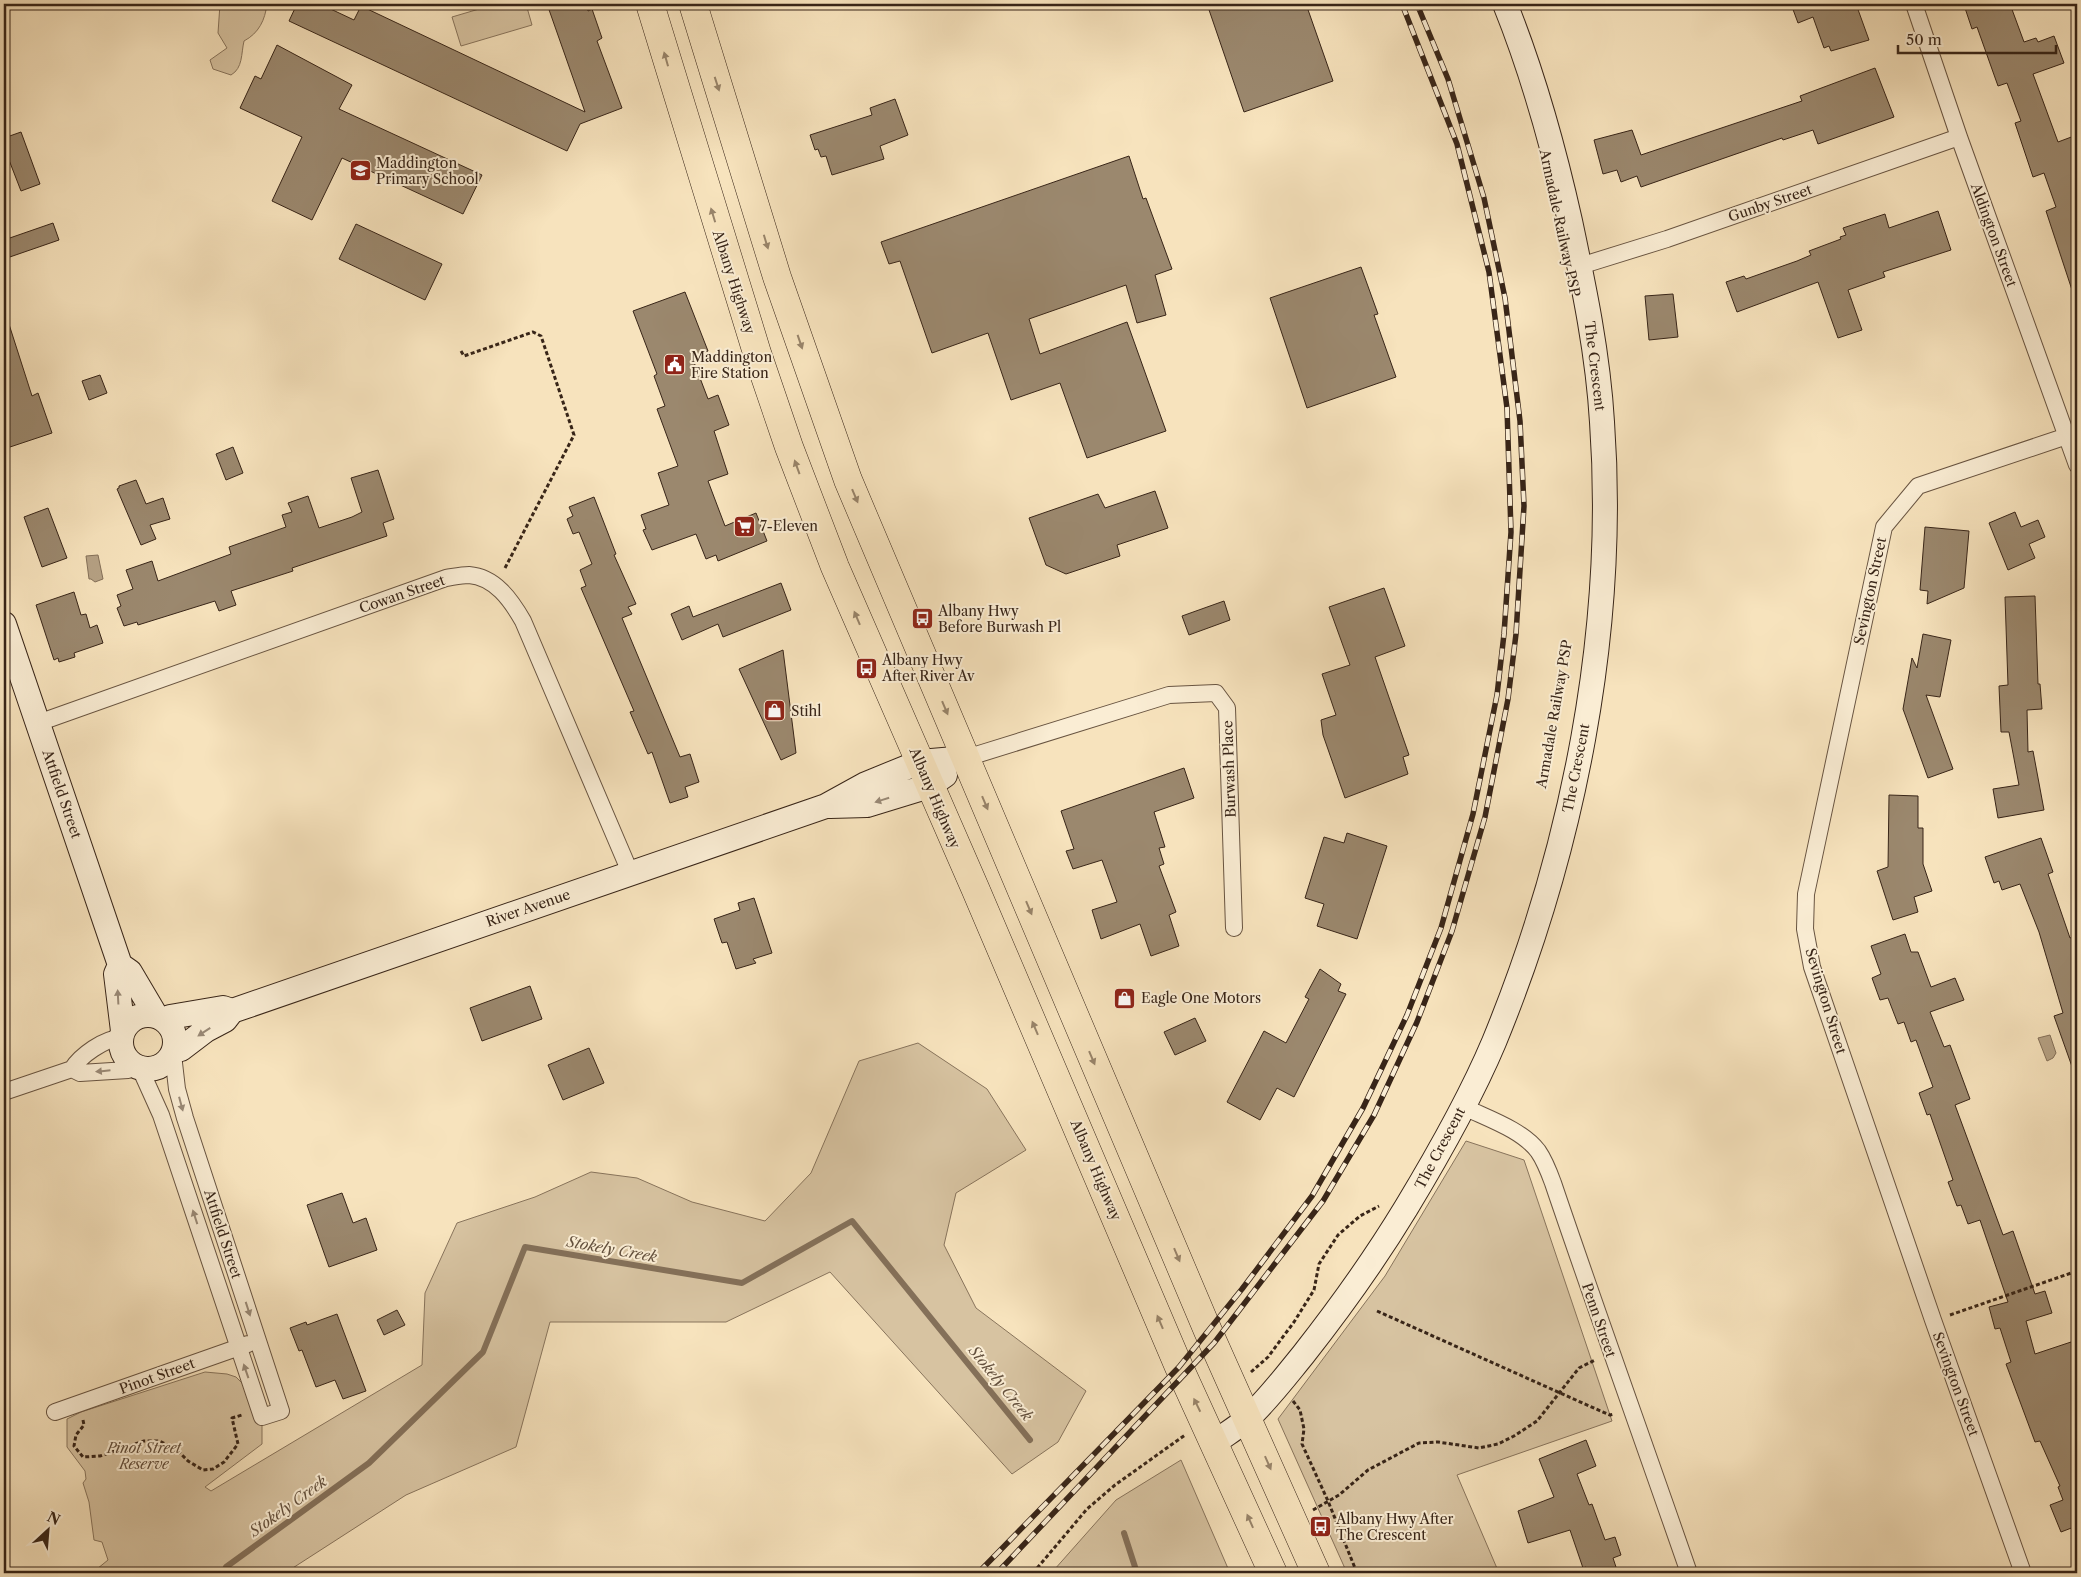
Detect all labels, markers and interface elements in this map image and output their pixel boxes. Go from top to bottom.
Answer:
scale bar [1898,22,2056,54]
text: 50 m [1906,30,1942,49]
one-way arrow [661,52,669,67]
one-way arrow [713,77,721,92]
street label: Armadale Railway PSP [1535,147,1584,298]
place label: Maddington Primary School [376,154,479,188]
school or university icon: Maddington Primary School [348,159,372,183]
street label: Gunby Street [1726,180,1814,226]
street label: Aldington Street [1967,180,2021,289]
one-way arrow [709,207,717,222]
street label: Albany Highway [708,227,759,336]
one-way arrow [762,234,770,249]
street label: The Crescent [1581,320,1609,412]
one-way arrow [796,335,804,350]
place label: Maddington Fire Station [691,348,772,382]
public building icon: Maddington Fire Station [663,353,687,377]
one-way arrow [793,459,800,474]
one-way arrow [851,489,859,503]
supermarket icon: 7-Eleven [732,514,756,538]
place label: 7-Eleven [760,517,818,535]
street label: Sevington Street [1850,535,1890,647]
street label: Cowan Street [357,571,447,617]
place label: Albany Hwy Before Burwash Pl [937,602,1061,636]
bus stop icon: Albany Hwy Before Burwash Pl [910,607,934,631]
one-way arrow [852,611,860,625]
street label: Armadale Railway PSP [1532,638,1576,791]
place label: Albany Hwy After River Av [881,651,975,685]
bus stop icon: Albany Hwy After River Av [854,656,878,680]
shop icon: Stihl [763,699,787,723]
one-way arrow [941,701,949,715]
place label: Stihl [791,702,822,720]
street label: Burwash Place [1218,720,1240,818]
street label: The Crescent [1559,722,1593,814]
street label: Albany Highway [905,744,964,851]
street label: Attfield Street [38,746,86,841]
one-way arrow [981,796,989,811]
one-way arrow [875,797,890,804]
street label: River Avenue [484,885,573,931]
one-way arrow [1026,901,1034,915]
street label: Sevington Street [1801,946,1851,1056]
shop icon: Eagle One Motors [1113,986,1137,1010]
one-way arrow [114,989,122,1005]
place label: Eagle One Motors [1141,989,1261,1007]
one-way arrow [1030,1021,1038,1035]
one-way arrow [197,1027,211,1037]
one-way arrow [1089,1051,1097,1065]
one-way arrow [94,1067,110,1075]
one-way arrow [177,1097,185,1112]
street label: The Crescent [1411,1104,1469,1192]
street label: Albany Highway [1066,1116,1125,1223]
street label: Attfield Street [200,1186,246,1281]
one-way arrow [191,1209,198,1224]
water label: Stokely Creek [564,1232,659,1266]
one-way arrow [1173,1248,1181,1263]
street label: Penn Street [1578,1280,1620,1360]
one-way arrow [245,1301,252,1316]
one-way arrow [1155,1315,1163,1330]
street label: Sevington Street [1929,1329,1983,1439]
water label: Stokely Creek [964,1341,1037,1425]
street label: Pinot Street [117,1354,197,1398]
one-way arrow [242,1363,250,1378]
one-way arrow [1193,1398,1201,1412]
park label: Pinot Street Reserve [106,1439,182,1473]
one-way arrow [1264,1456,1272,1470]
water label: Stokely Creek [245,1471,331,1541]
north arrow [22,1504,72,1554]
text: N [44,1508,63,1529]
place label: Albany Hwy After The Crescent [1335,1510,1453,1544]
one-way arrow [1246,1514,1254,1528]
bus stop icon: Albany Hwy After The Crescent [1308,1515,1332,1539]

